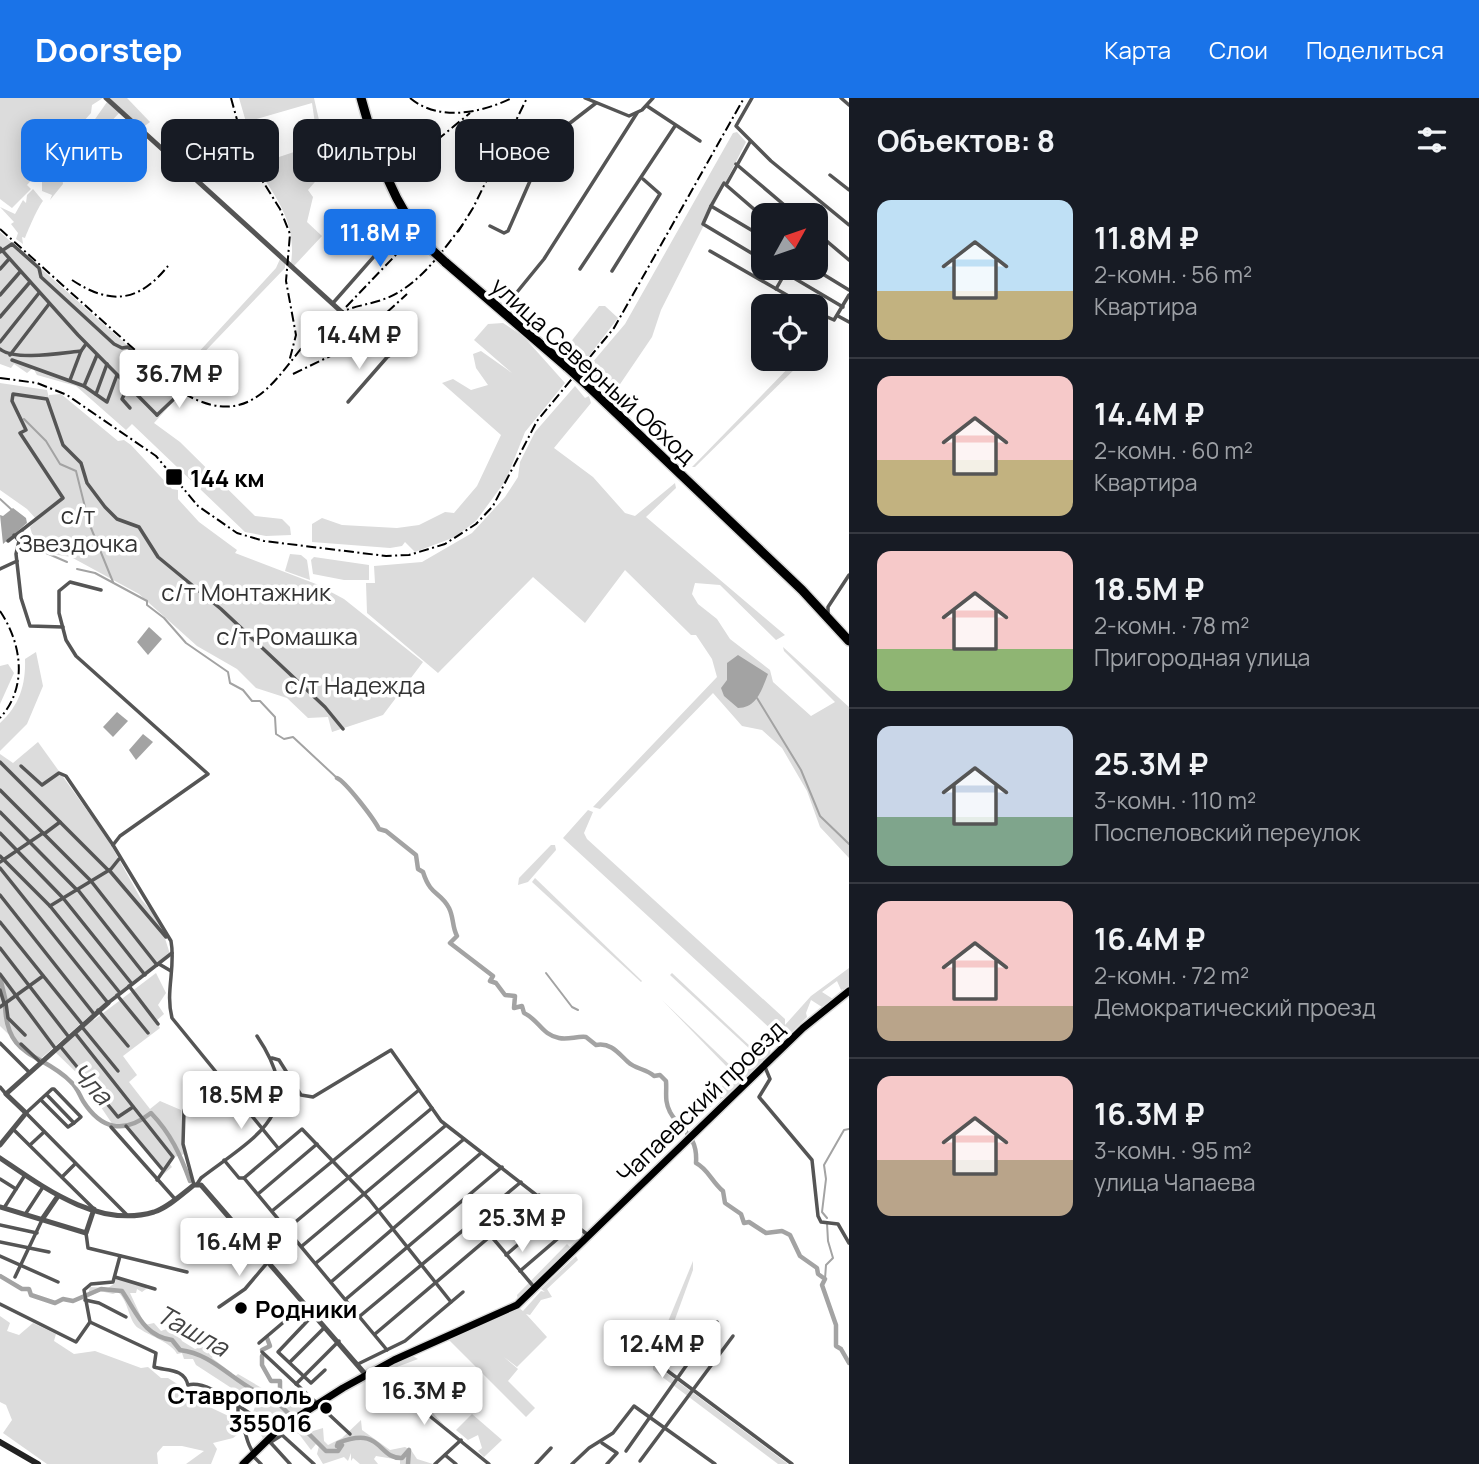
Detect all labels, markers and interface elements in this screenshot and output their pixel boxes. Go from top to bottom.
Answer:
text: Doorstep [35,27,182,72]
text: Карта [1104,33,1171,66]
text: Слои [1209,33,1268,66]
text: Поделиться [1306,33,1444,66]
chip: Купить [21,119,147,182]
chip: Снять [161,119,279,182]
chip: Фильтры [293,119,441,182]
chip: Новое [455,119,574,182]
text: Объектов: 8 [877,120,1055,161]
icon: filters [1413,121,1451,159]
north arrow [751,203,828,280]
map controls [751,203,828,371]
pin: 11.8M ₽ [315,209,445,269]
text: 11.8M ₽ [340,216,420,248]
text: 11.8M ₽ [1094,217,1199,258]
icon: home [933,228,1017,312]
text: 2-комн. · 56 m² [1094,258,1252,290]
street label: улица Северный Обход [484,269,704,471]
text: Квартира [1094,290,1198,322]
button: locate [751,294,828,371]
pin: 14.4M ₽ [294,312,424,371]
text: 14.4M ₽ [317,318,401,350]
pin: 36.7M ₽ [114,350,244,410]
text: 36.7M ₽ [136,357,222,389]
text: 14.4M ₽ [1094,393,1204,434]
icon: home [933,404,1017,488]
text: 2-комн. · 60 m² [1094,434,1253,466]
place label: 144 км [190,461,265,494]
text: Квартира [1094,466,1198,498]
marker: 144 км [164,467,184,487]
park label: с/т Звездочка [18,498,138,559]
text: 18.5M ₽ [1094,568,1204,609]
park label: с/т Монтажник [161,575,332,608]
icon: home [933,579,1017,663]
text: 2-комн. · 78 m² [1094,609,1250,641]
park label: с/т Ромашка [216,619,358,652]
text: Пригородная улица [1094,641,1310,673]
park label: с/т Надежда [284,668,426,701]
text: 25.3M ₽ [1094,743,1208,784]
icon: home [933,754,1017,838]
text: 3-комн. · 110 m² [1094,784,1256,816]
text: Поспеловский переулок [1094,816,1360,848]
text: 16.4M ₽ [1094,918,1205,959]
icon: home [933,929,1017,1013]
text: 2-комн. · 72 m² [1094,959,1249,991]
text: Демократический проезд [1094,991,1376,1023]
street label: Чапаевский проезд [609,1012,791,1190]
water label: Чла [63,1054,122,1113]
pin: 18.5M ₽ [176,1072,306,1131]
text: 18.5M ₽ [199,1078,283,1110]
text: 16.3M ₽ [1094,1093,1205,1134]
icon: home [933,1104,1017,1188]
text: 3-комн. · 95 m² [1094,1134,1252,1166]
text: улица Чапаева [1094,1166,1256,1198]
pin: 25.3M ₽ [457,1194,587,1254]
text: 25.3M ₽ [478,1201,566,1233]
pin: 16.4M ₽ [174,1218,304,1278]
text: 16.4M ₽ [196,1225,282,1257]
place label: Родники [255,1292,357,1325]
water label: Ташла [150,1296,237,1365]
marker: Родники [233,1300,249,1316]
pin: 12.4M ₽ [597,1320,727,1380]
text: 12.4M ₽ [620,1327,704,1359]
pin: 16.3M ₽ [359,1368,489,1427]
text: 16.3M ₽ [382,1374,466,1406]
place label: Ставрополь 355016 [167,1378,312,1439]
marker: Ставрополь 355016 [318,1400,334,1416]

